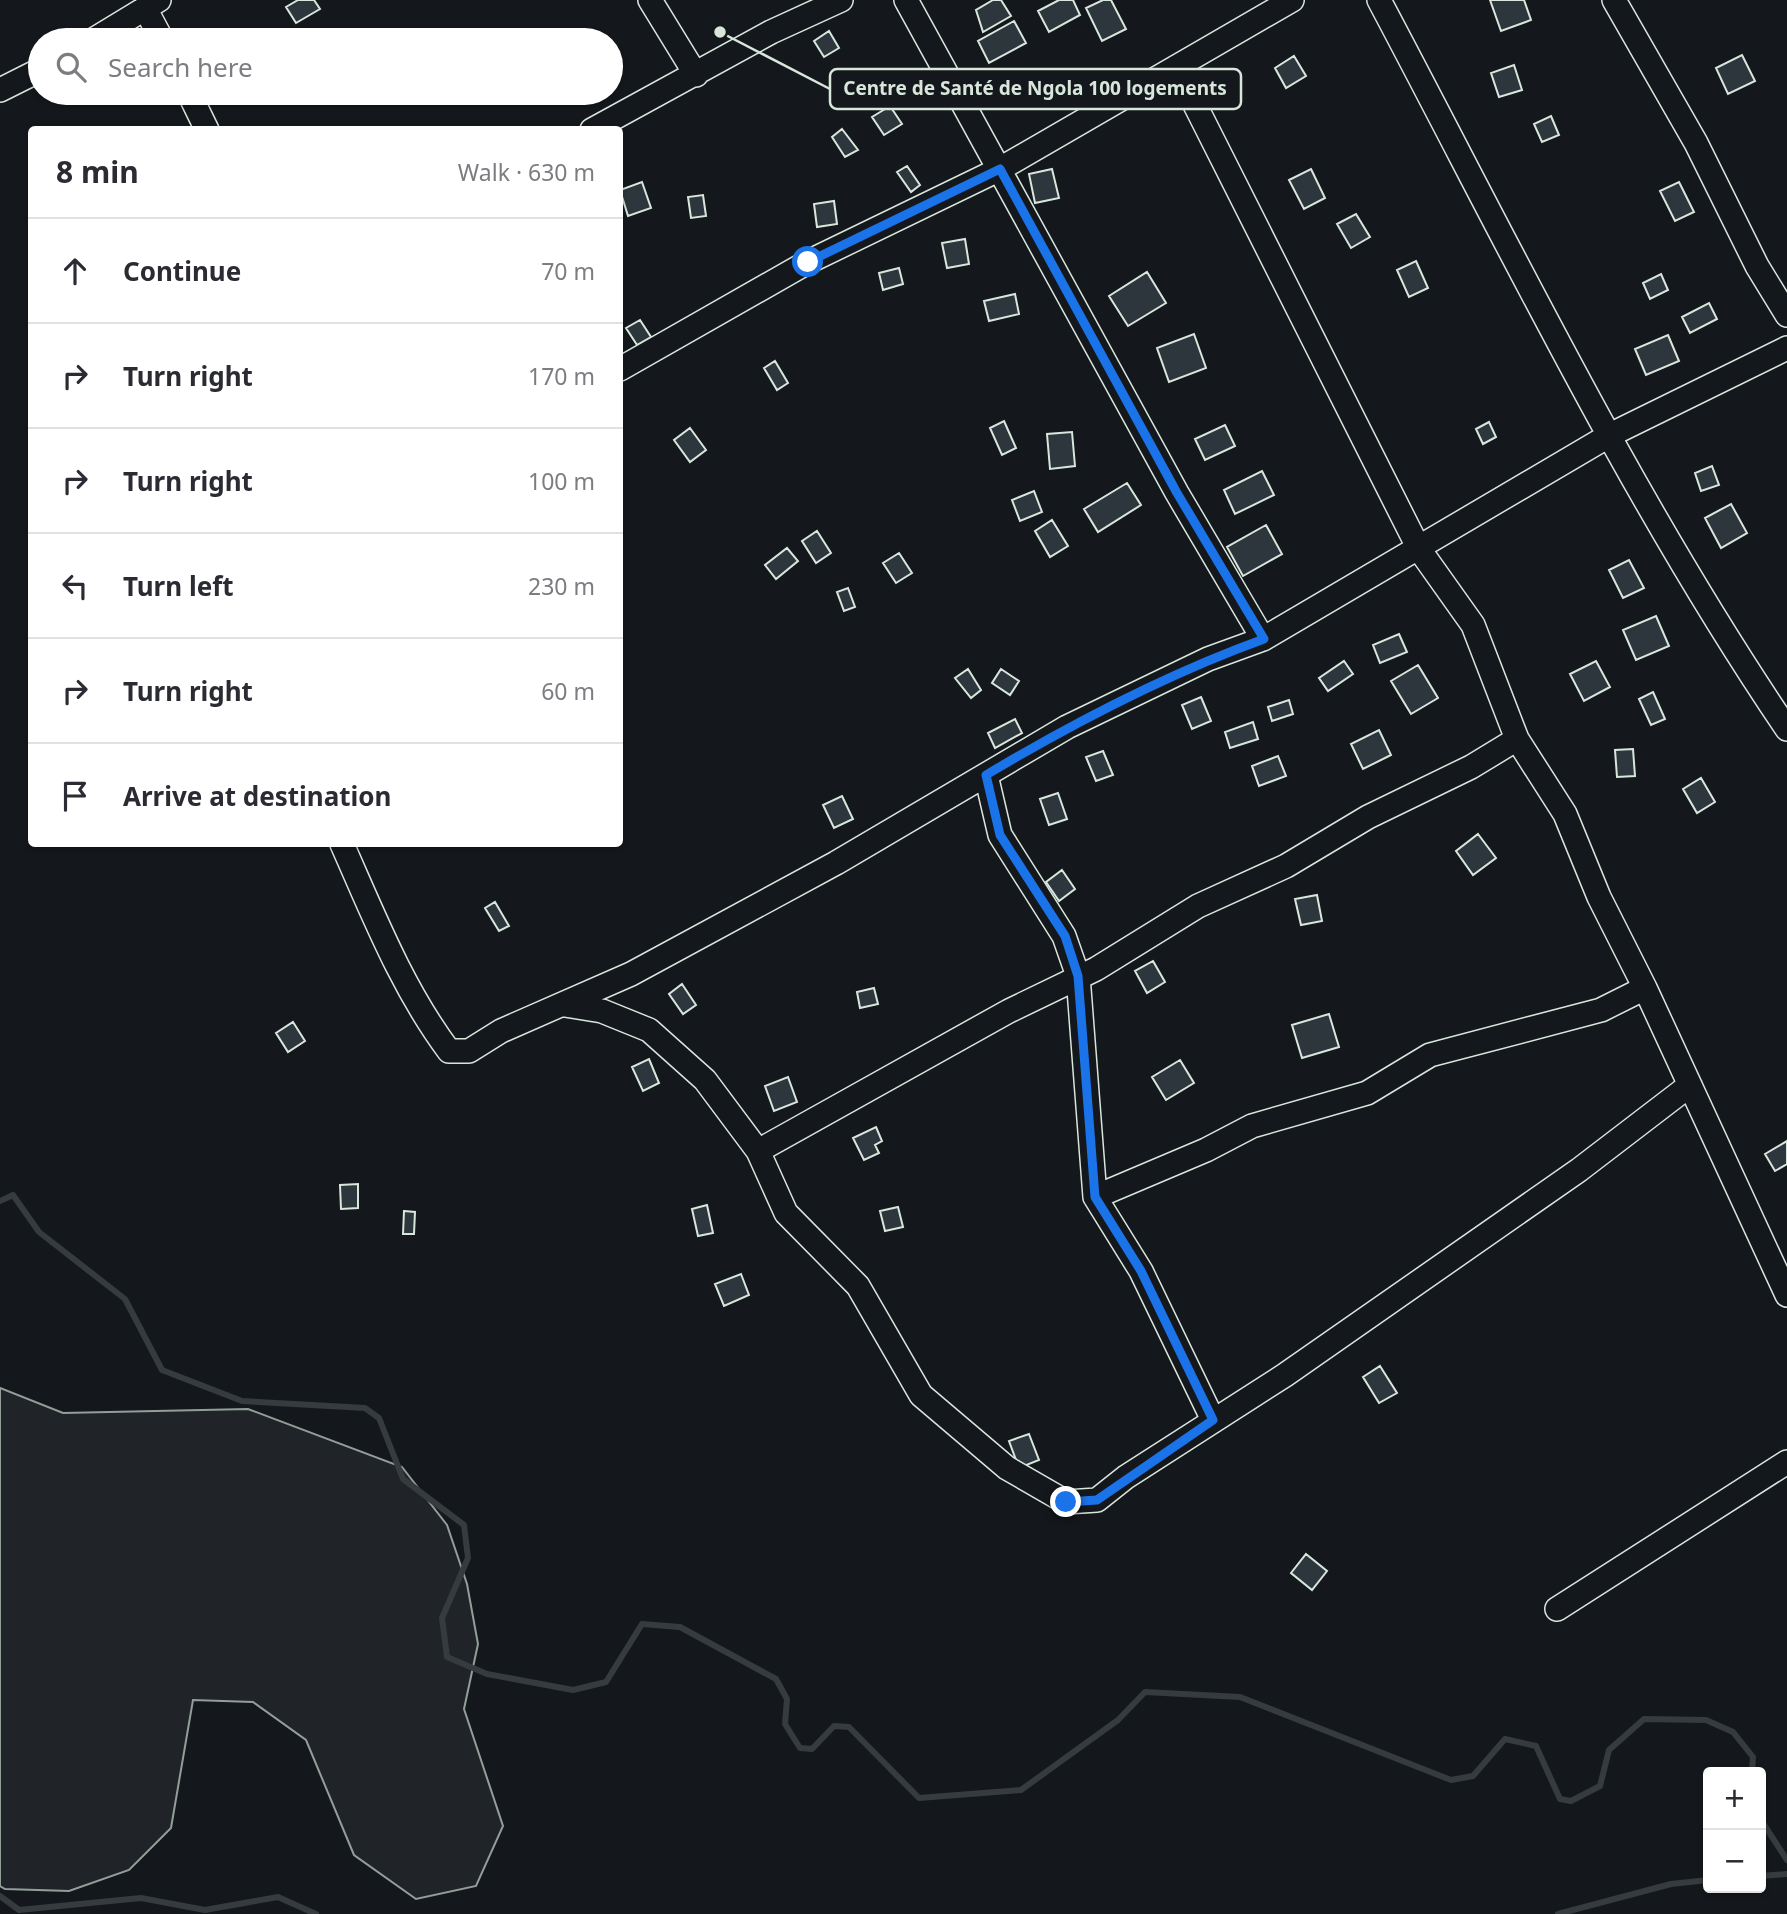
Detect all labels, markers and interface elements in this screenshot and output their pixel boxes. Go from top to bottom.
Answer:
search box [28,28,623,105]
icon: search [52,48,90,86]
text: Search here [108,49,253,85]
callout: Centre de Santé de Ngola 100 logements [830,69,1241,109]
text: Centre de Santé de Ngola 100 logements [843,75,1227,101]
text: 8 min [56,151,139,192]
text: Walk · 630 m [458,156,595,188]
route start [792,246,823,277]
icon: ahead [56,252,94,290]
text: Continue [123,253,241,289]
text: 70 m [541,255,595,287]
icon: right [56,357,94,395]
text: Turn right [123,358,253,394]
text: 170 m [528,360,595,392]
icon: right [56,462,94,500]
text: Turn right [123,463,253,499]
text: 100 m [528,465,595,497]
icon: left [56,567,94,605]
text: Turn left [123,568,234,604]
text: 230 m [528,570,595,602]
icon: right [56,672,94,710]
text: Turn right [123,673,253,709]
text: 60 m [541,675,595,707]
icon: arrive [56,777,94,815]
text: Arrive at destination [123,778,392,814]
route end [1050,1486,1081,1517]
map controls [1703,1767,1766,1893]
button: + [1703,1767,1766,1830]
button: − [1703,1830,1766,1893]

